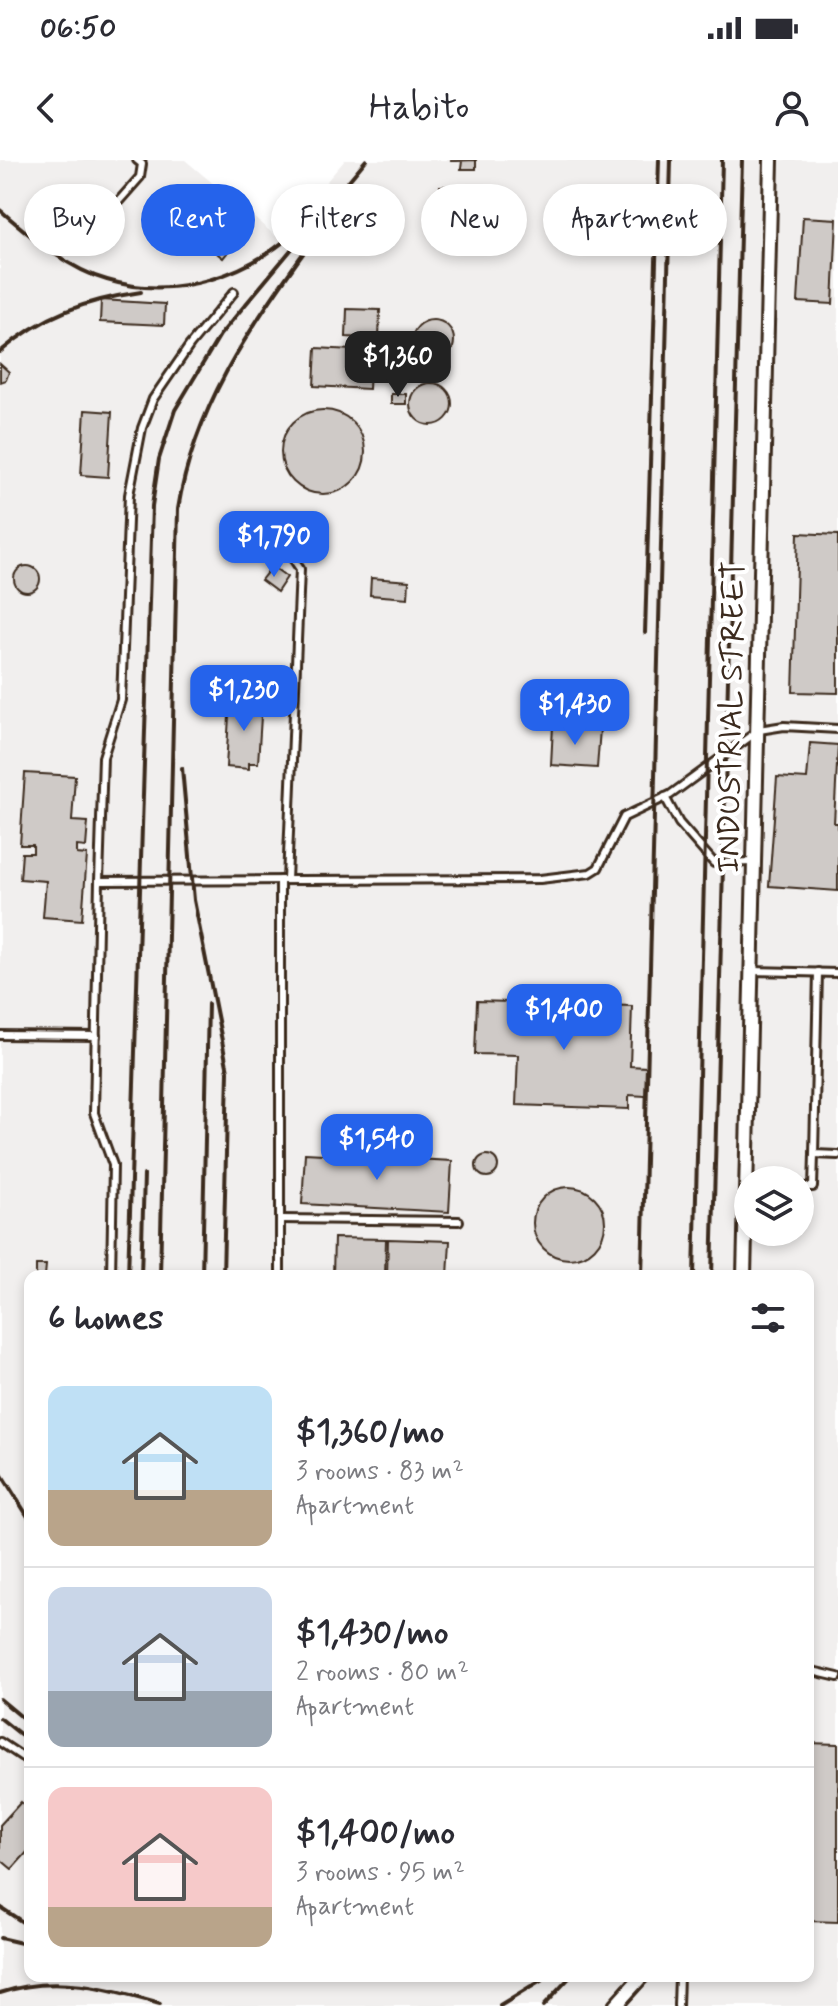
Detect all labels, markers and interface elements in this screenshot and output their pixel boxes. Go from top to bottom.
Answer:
text: 06:50 [40,9,117,48]
text: Habito [369,85,469,132]
icon: back [24,86,68,130]
icon: person [770,86,814,130]
chip: Buy [24,184,125,256]
chip: Rent [141,184,255,256]
chip: Filters [271,184,405,256]
chip: New [421,184,527,256]
chip: Apartment [543,184,727,256]
pin: $1,360 [333,331,463,399]
text: $1,360 [363,340,433,374]
pin: $1,790 [209,511,339,579]
text: $1,790 [237,520,311,554]
street label: INDUSTRIAL STREET [708,560,756,874]
pin: $1,230 [179,665,309,733]
text: $1,230 [208,674,280,708]
pin: $1,430 [510,679,640,747]
text: $1,430 [538,688,612,722]
pin: $1,400 [499,984,629,1052]
text: $1,400 [525,993,603,1027]
pin: $1,540 [312,1114,442,1182]
text: $1,540 [339,1123,415,1157]
map controls [734,1166,814,1246]
button: layers [734,1166,814,1246]
text: 6 homes [48,1296,163,1341]
icon: filters [746,1296,790,1340]
text: $1,360/mo [296,1410,444,1455]
icon: home [112,1418,208,1514]
text: 3 rooms · 83 m² [296,1455,464,1489]
text: Apartment [296,1489,414,1523]
text: $1,430/mo [296,1611,449,1656]
icon: home [112,1619,208,1715]
text: 2 rooms · 80 m² [296,1656,469,1690]
text: Apartment [296,1690,414,1724]
text: $1,400/mo [296,1811,455,1856]
icon: home [112,1819,208,1915]
text: 3 rooms · 95 m² [296,1856,465,1890]
text: Apartment [296,1890,414,1924]

